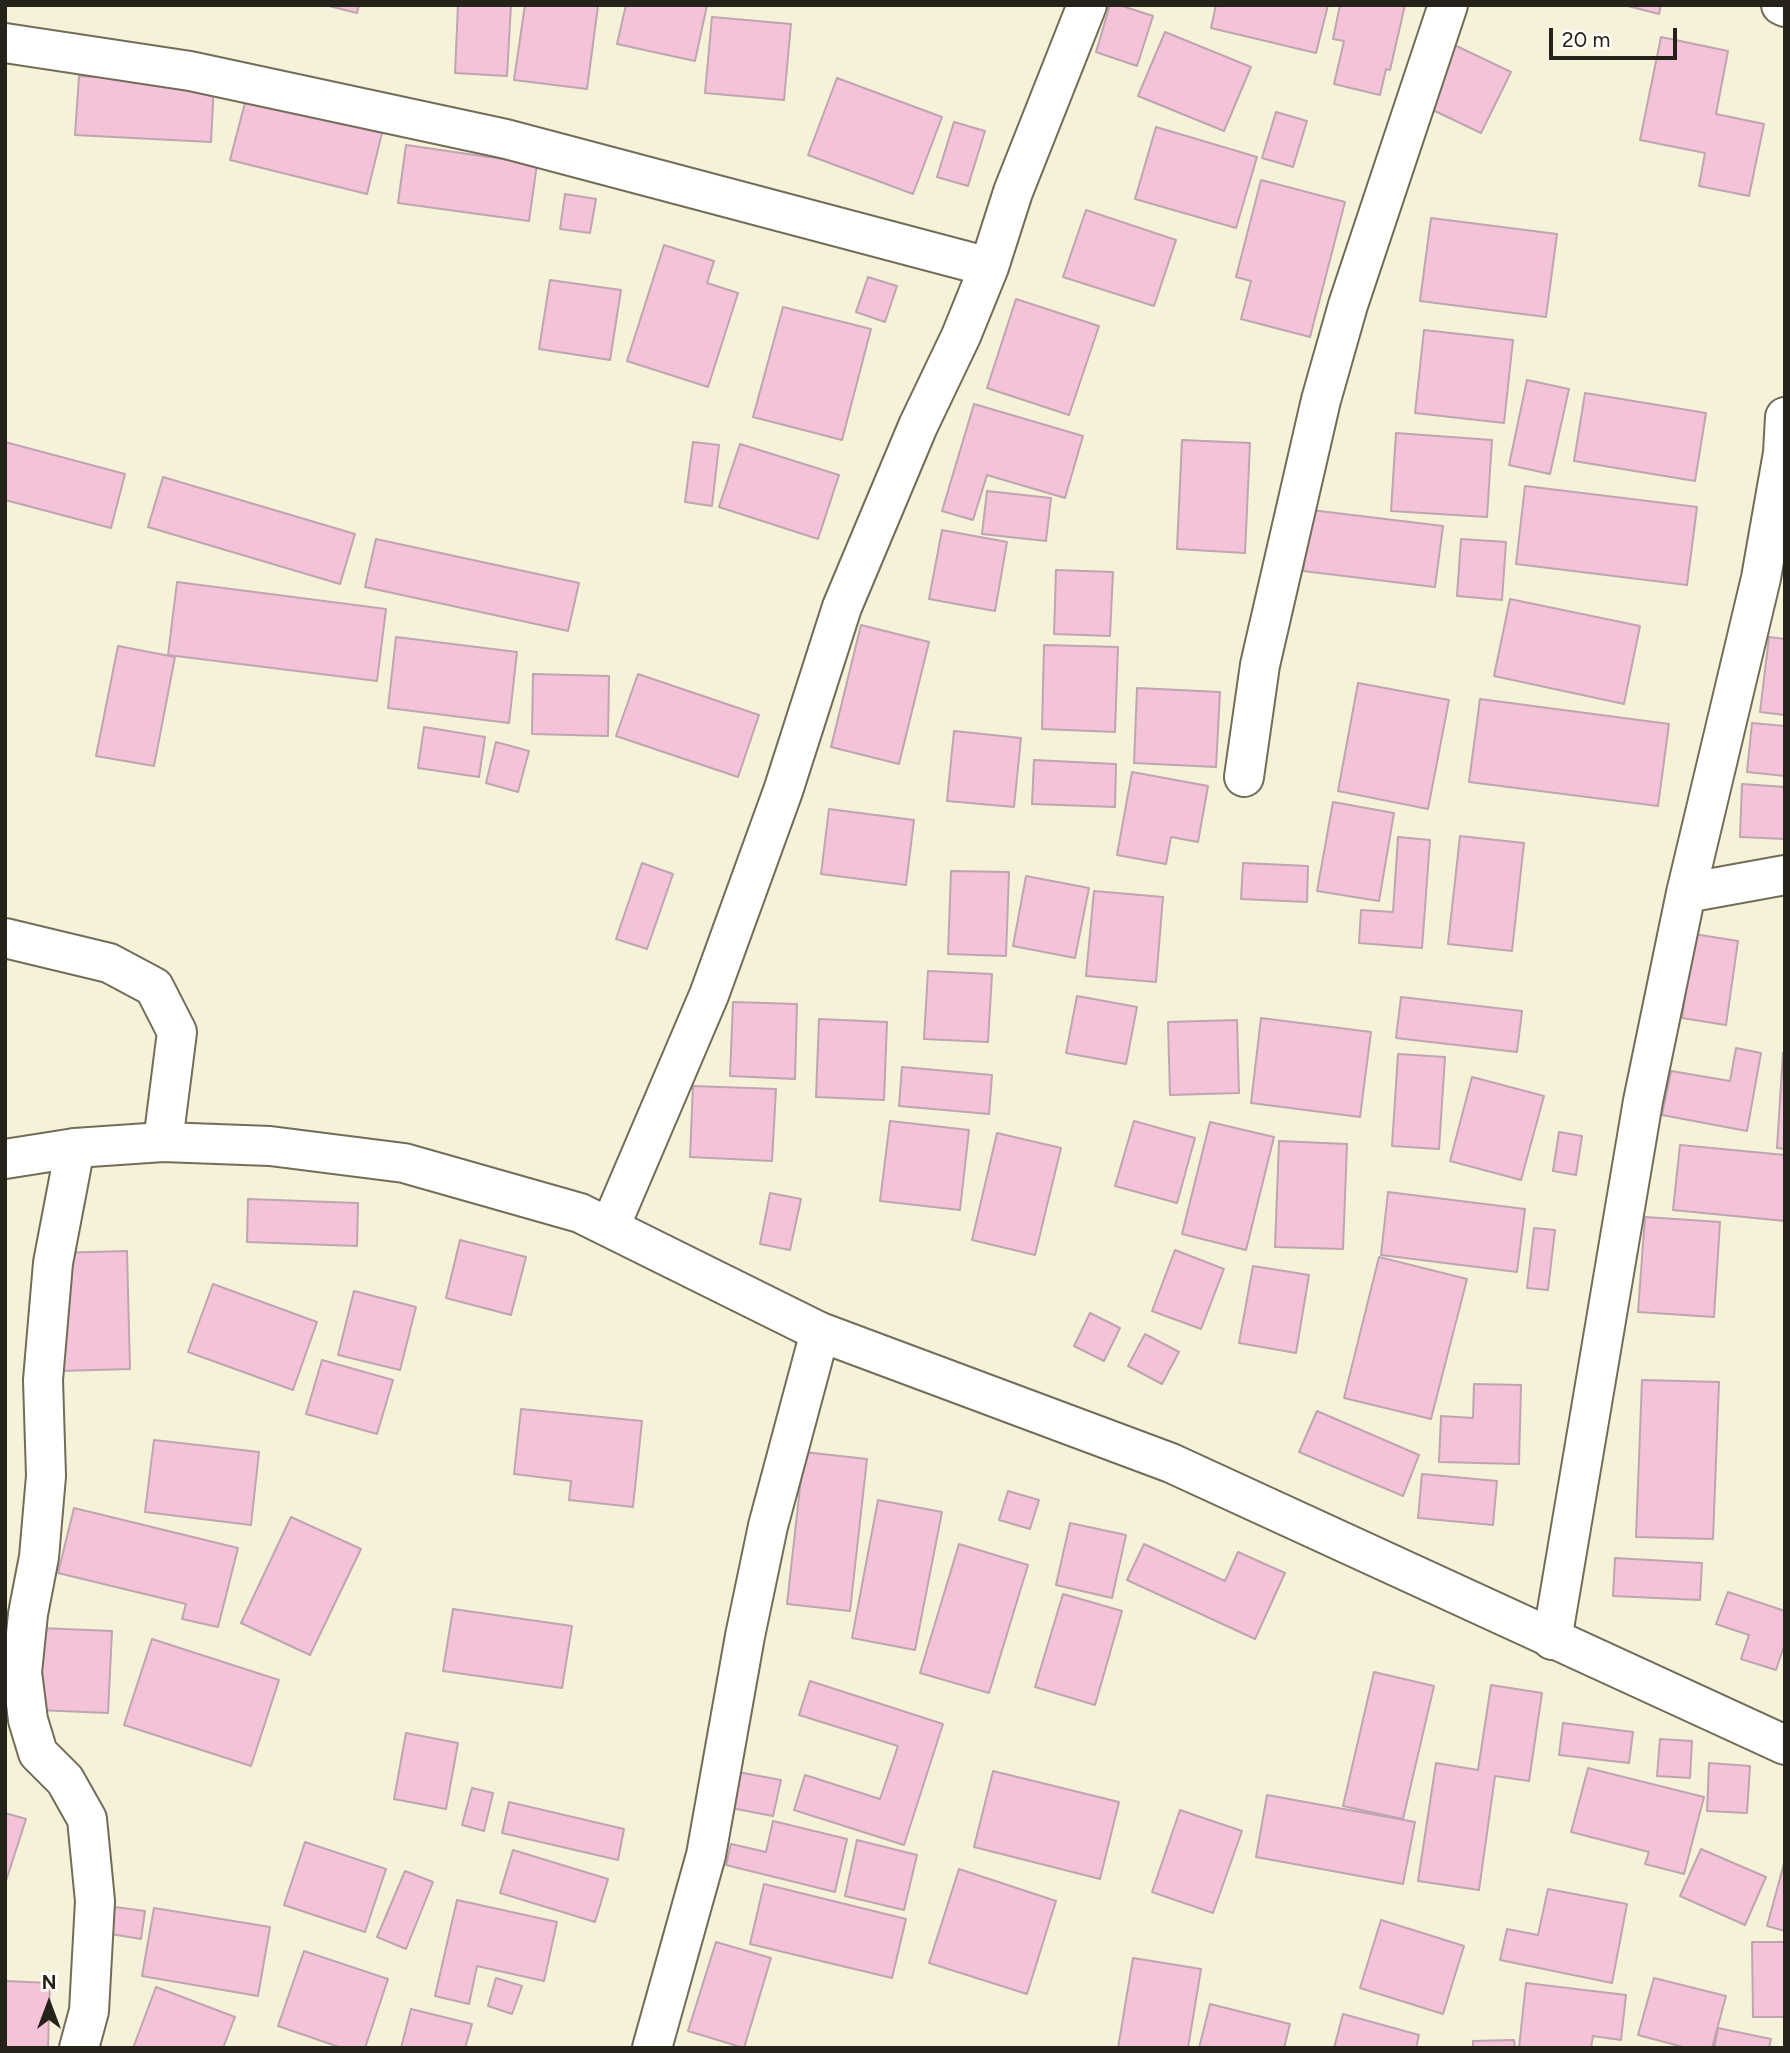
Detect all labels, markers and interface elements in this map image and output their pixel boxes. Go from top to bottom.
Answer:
scale bar [1552,14,1680,58]
text: 20 m [1562,27,1610,52]
north arrow [14,1969,84,2039]
text: N [42,1971,56,1994]

